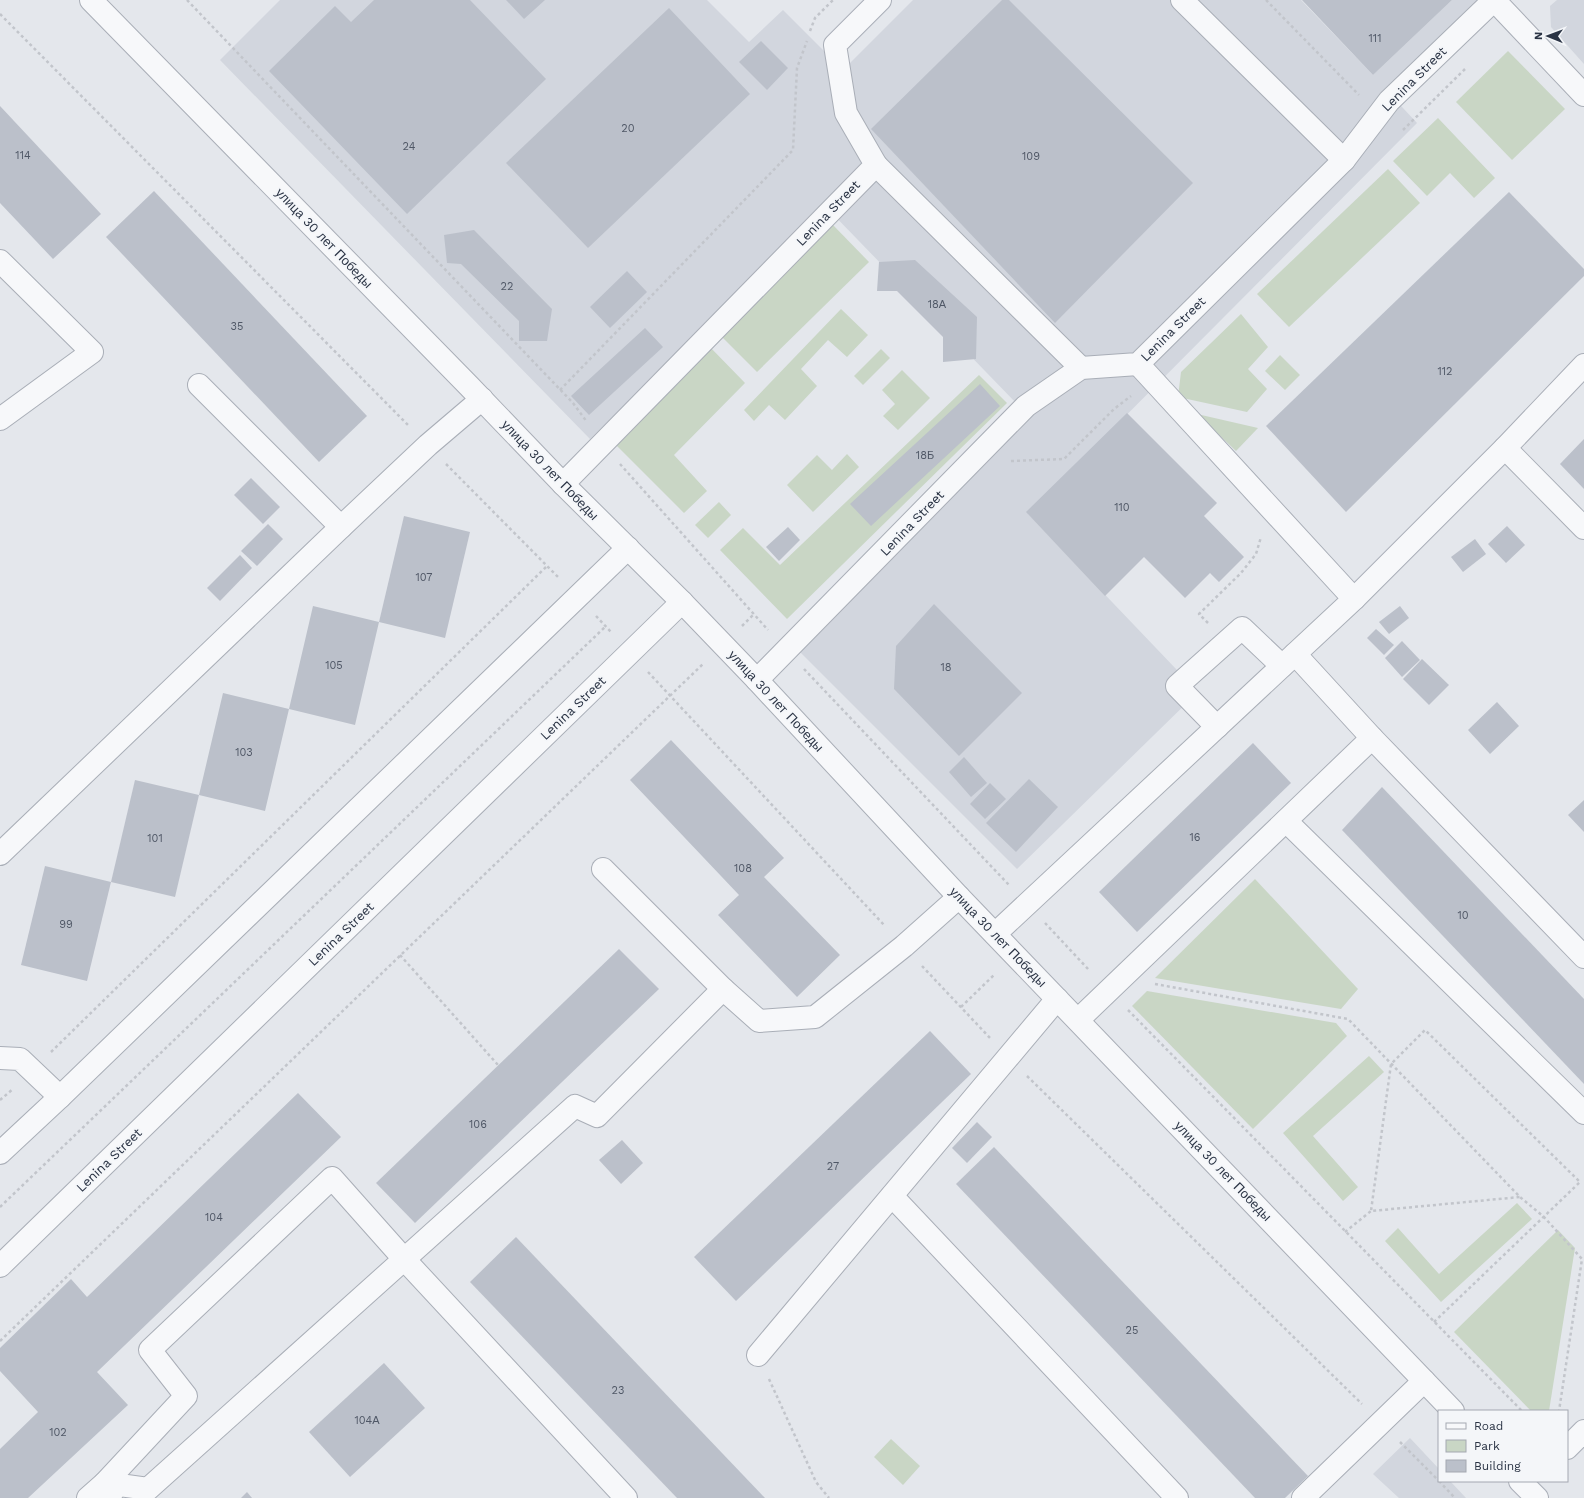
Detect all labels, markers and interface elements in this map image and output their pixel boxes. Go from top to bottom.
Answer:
north arrow [1528,16,1568,56]
house number: 111 [1369,32,1381,45]
text: N [1532,32,1545,40]
street label: Lenina Street [1379,43,1450,114]
house number: 20 [621,122,635,135]
house number: 24 [403,140,416,153]
house number: 114 [15,149,31,162]
house number: 109 [1022,150,1040,163]
street label: Lenina Street [793,177,863,249]
street label: улица 30 лет Победы [272,185,376,291]
house number: 22 [501,280,513,293]
street label: Lenina Street [1138,293,1209,364]
house number: 18А [928,298,947,311]
house number: 35 [231,320,243,333]
house number: 112 [1438,365,1453,378]
street label: улица 30 лет Победы [498,417,602,523]
house number: 18Б [916,449,934,462]
street label: Lenina Street [877,487,947,559]
house number: 110 [1114,501,1130,514]
house number: 107 [415,571,433,584]
street label: улица 30 лет Победы [725,647,827,755]
house number: 105 [325,659,343,672]
house number: 18 [940,661,952,674]
street label: Lenina Street [537,673,609,743]
house number: 103 [235,746,253,759]
house number: 16 [1190,831,1201,844]
house number: 101 [147,832,163,845]
house number: 108 [734,862,752,875]
street label: улица 30 лет Победы [946,884,1050,990]
street label: Lenina Street [305,899,377,969]
house number: 10 [1457,909,1469,922]
house number: 99 [59,918,73,931]
house number: 106 [469,1118,487,1131]
street label: улица 30 лет Победы [1171,1118,1275,1224]
street label: Lenina Street [73,1125,145,1195]
house number: 27 [827,1160,839,1173]
house number: 104 [205,1211,223,1224]
house number: 25 [1126,1324,1138,1337]
house number: 23 [612,1384,624,1397]
legend [1438,1410,1568,1482]
house number: 104А [354,1414,380,1427]
text: Road [1474,1419,1503,1433]
house number: 102 [49,1426,67,1439]
text: Park [1474,1439,1500,1453]
text: Building [1474,1459,1521,1473]

